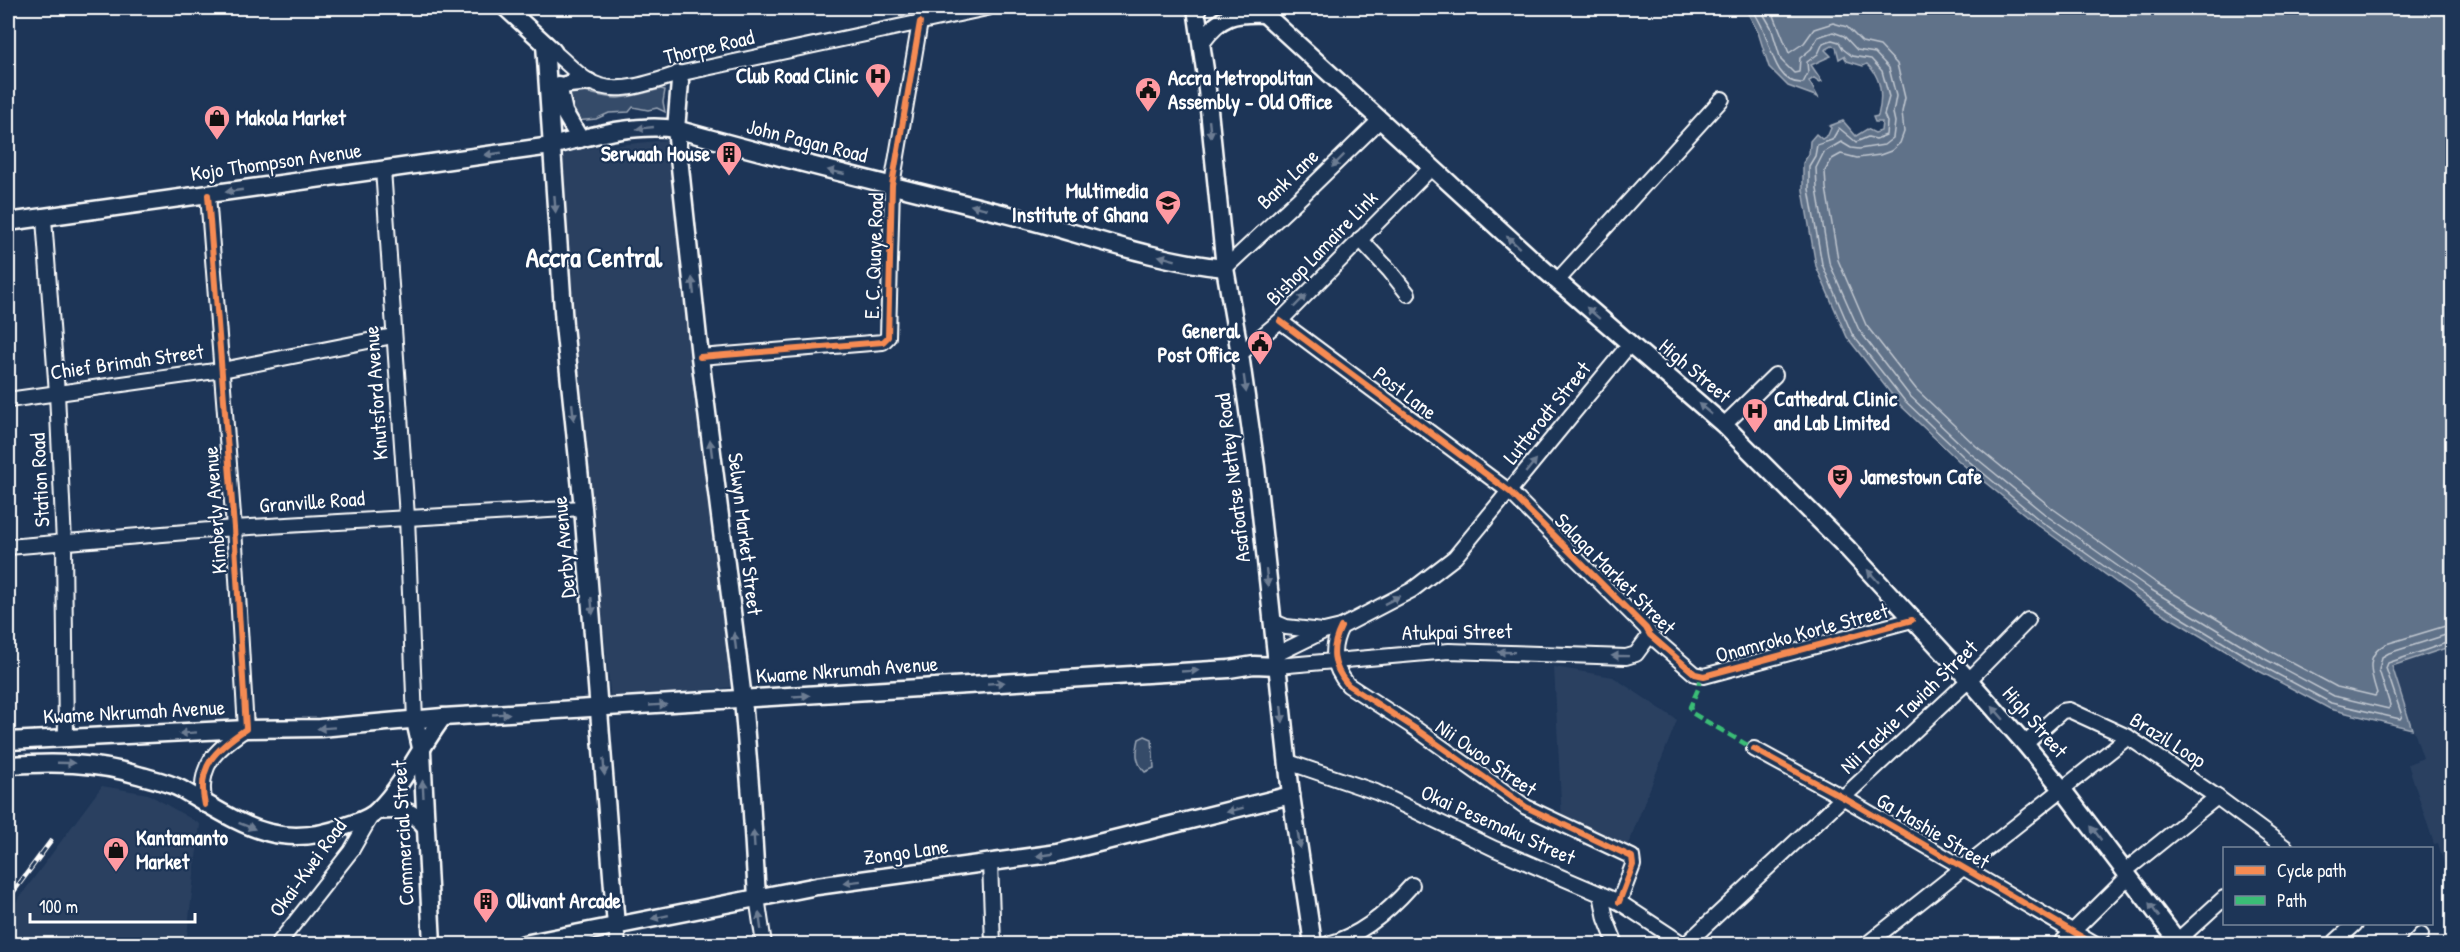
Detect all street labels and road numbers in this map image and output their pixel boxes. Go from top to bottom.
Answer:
street label: Thorpe Road [661,22,757,71]
street label: John Pagan Road [743,111,871,170]
street label: Kojo Thompson Avenue [189,135,363,188]
street label: Bank Lane [1250,142,1325,215]
street label: Bishop Lamaire Link [1259,184,1384,312]
street label: E. C. Quaye Road [857,192,890,320]
street label: Knutsford Avenue [356,325,395,461]
street label: High Street [1653,332,1738,410]
street label: Chief Brimah Street [49,336,206,387]
street label: Lutterodt Street [1496,355,1598,470]
street label: Post Lane [1368,359,1443,426]
street label: Asafoatse Nettey Road [1208,392,1257,564]
street label: Station Road [23,432,56,528]
street label: Kimberly Avenue [196,445,233,575]
street label: Selwyn Market Street [721,451,770,618]
street label: Granville Road [258,483,366,520]
street label: Derby Avenue [545,495,582,599]
street label: Salaga Market Street [1548,506,1683,641]
street label: Onamroko Korle Street [1712,595,1892,669]
street label: Atukpai Street [1402,616,1513,647]
street label: Nii Tackie Tawiah Street [1833,633,1985,780]
street label: Kwame Nkrumah Avenue [755,649,939,690]
street label: High Street [1996,680,2075,764]
street label: Kwame Nkrumah Avenue [42,692,226,731]
street label: Brazil Loop [2125,705,2212,774]
street label: Nii Owoo Street [1430,712,1543,804]
street label: Commercial Street [384,759,421,906]
street label: Okai Pesemaku Street [1416,777,1581,872]
street label: Ga Mashie Street [1871,785,1996,876]
street label: Okai-Kwei Road [262,813,353,923]
street label: Zongo Lane [862,831,950,872]

